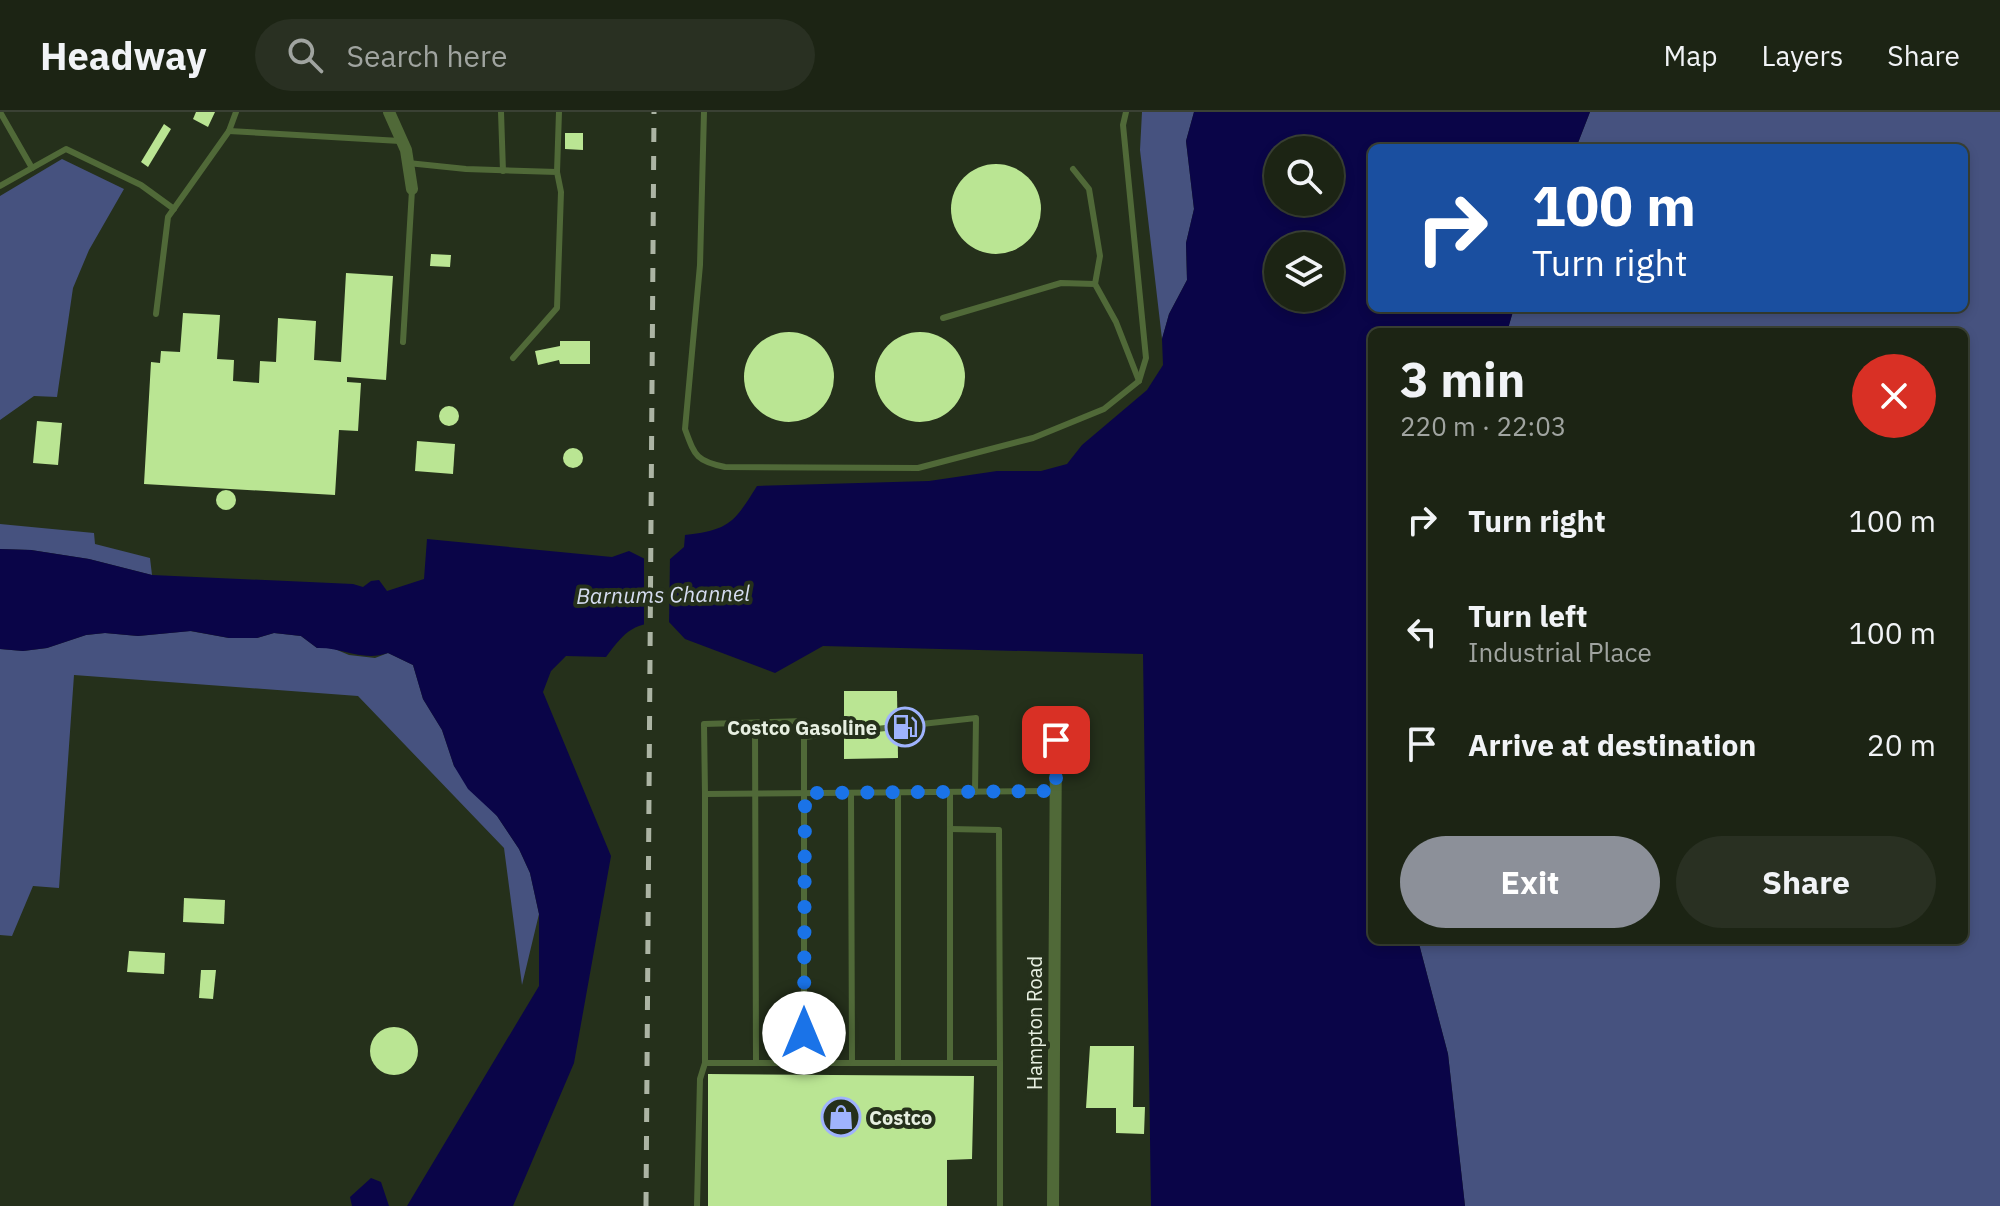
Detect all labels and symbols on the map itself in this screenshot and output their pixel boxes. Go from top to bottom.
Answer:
water label: Barnums Channel [576,578,750,610]
fuel station icon: Costco Gasoline [884,706,926,748]
pin [1022,706,1090,774]
place label: Costco Gasoline [727,714,877,741]
street label: Hampton Road [1021,956,1048,1090]
position arrow [762,991,846,1075]
shop icon: Costco [820,1096,862,1138]
place label: Costco [869,1104,932,1131]

